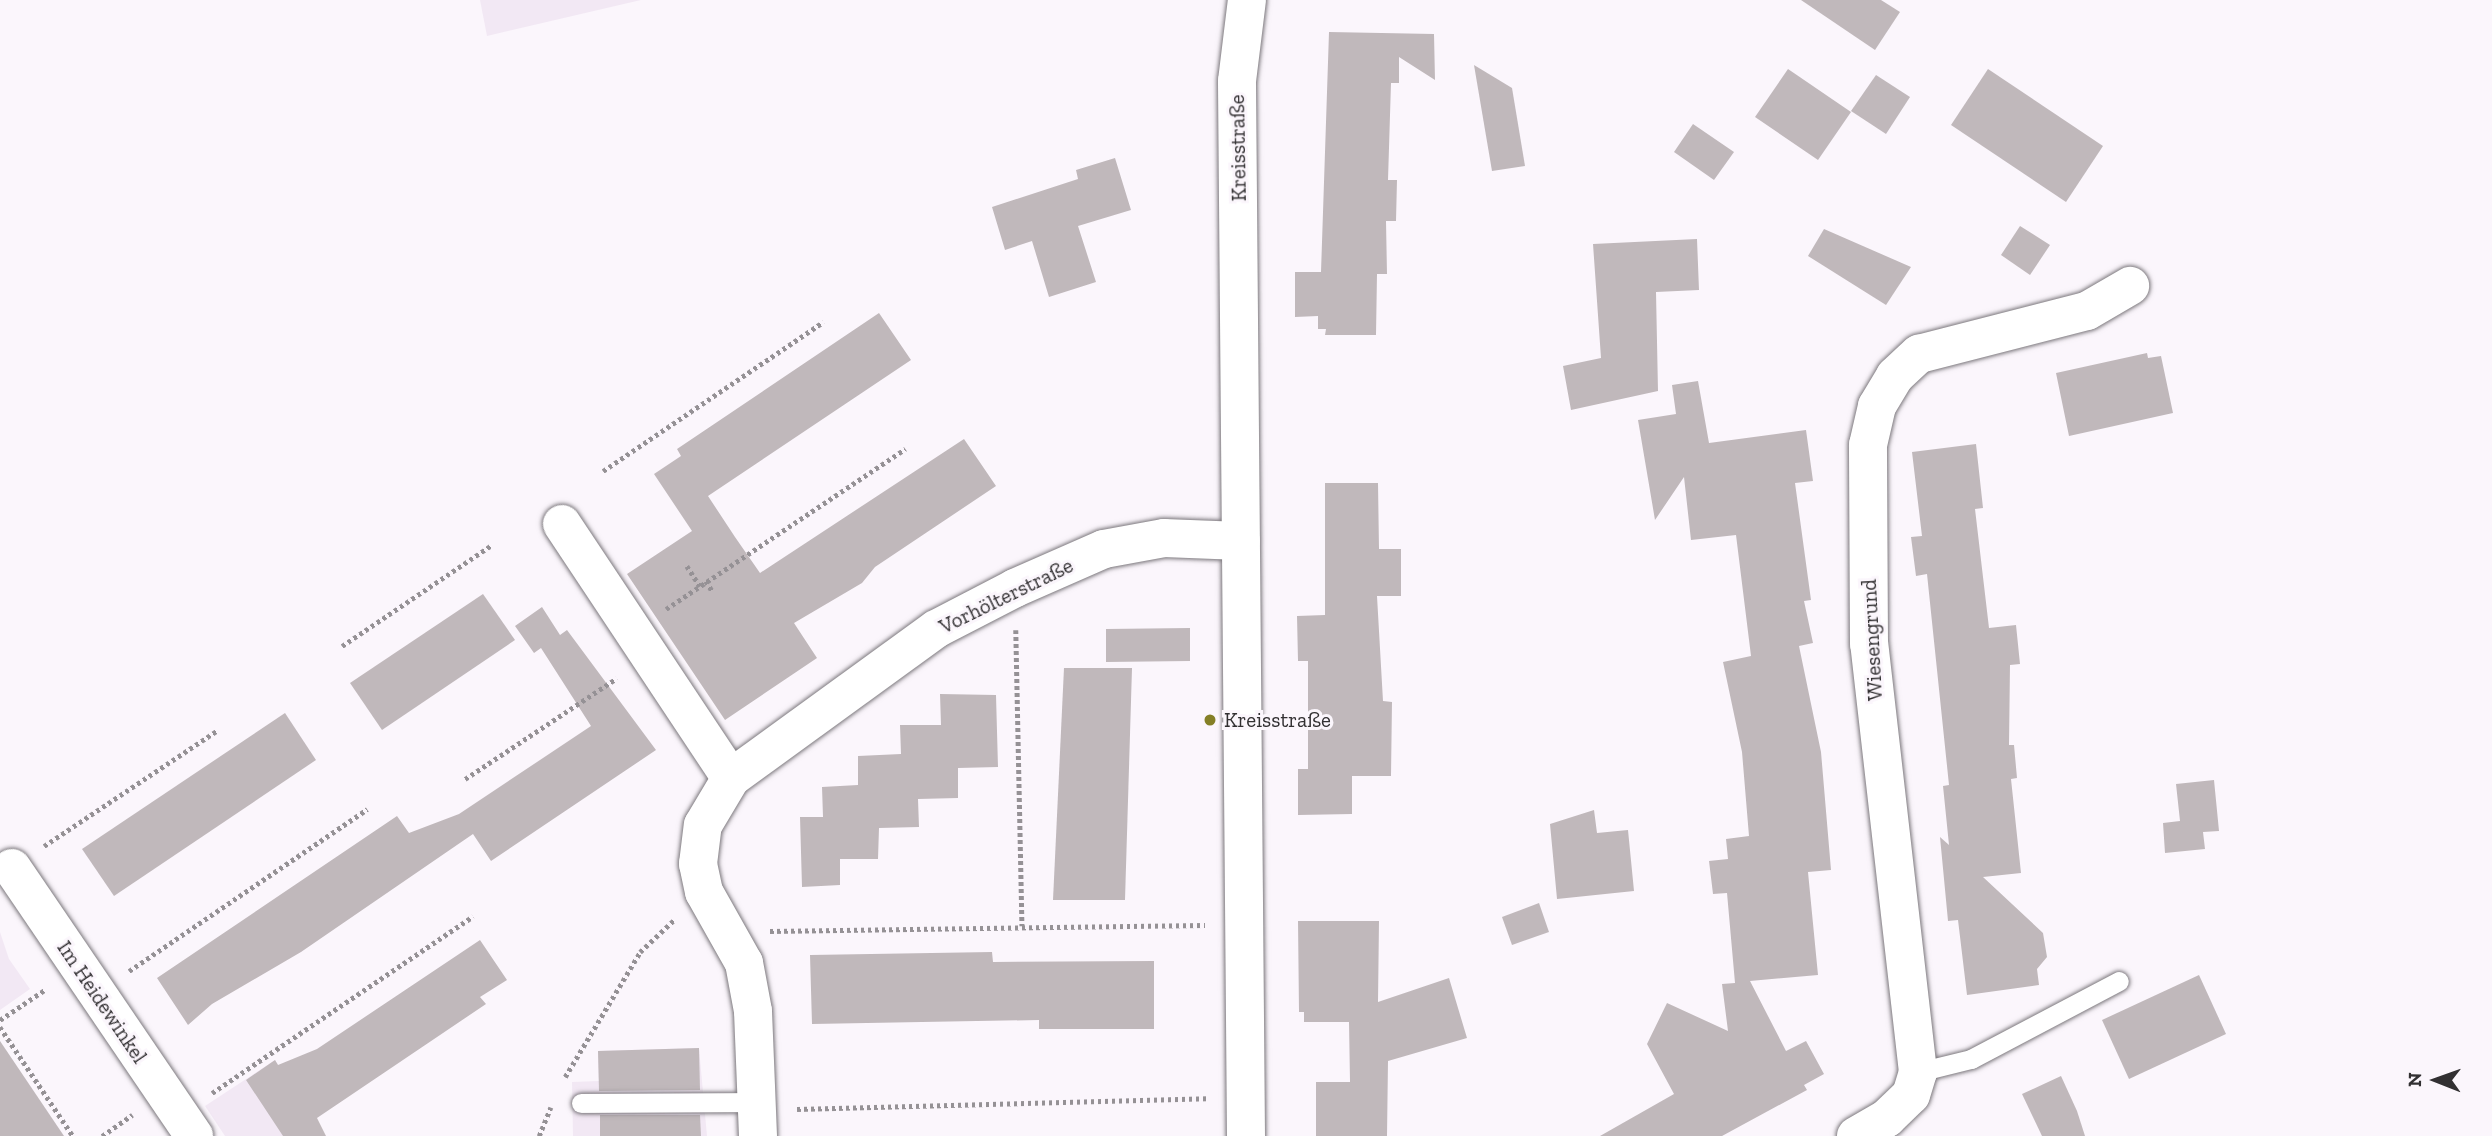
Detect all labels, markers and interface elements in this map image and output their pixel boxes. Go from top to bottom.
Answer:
street label: Kreisstraße [1224,94,1252,202]
street label: Vorhölterstraße [935,553,1077,639]
street label: Wiesengrund [1856,579,1888,701]
place label: Kreisstraße [1224,707,1331,733]
marker: Kreisstraße [1202,712,1218,728]
street label: Im Heidewinkel [52,936,152,1068]
north arrow [2401,1045,2471,1115]
text: N [2403,1072,2426,1087]

